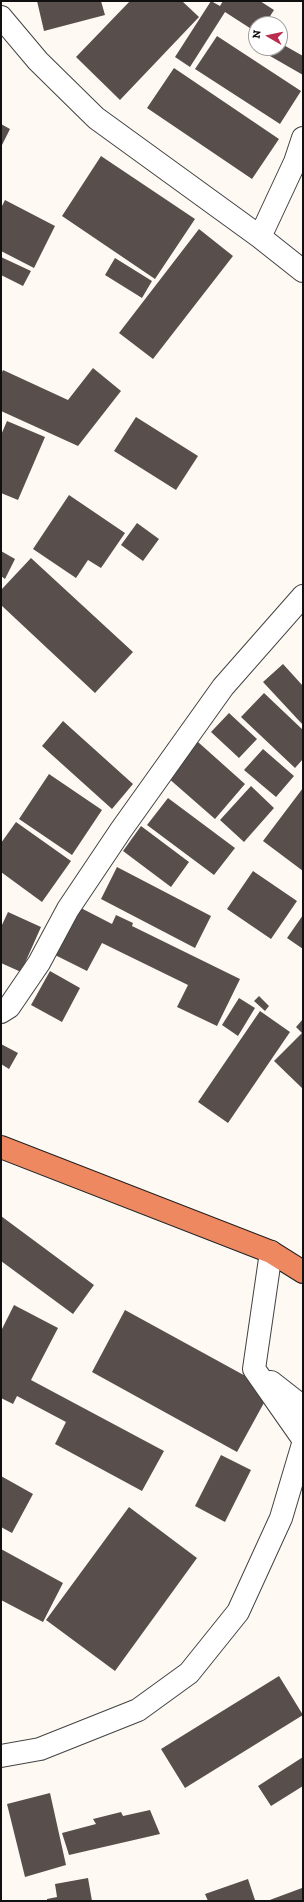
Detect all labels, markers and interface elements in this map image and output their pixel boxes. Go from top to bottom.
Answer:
north arrow [248,16,288,56]
text: N [250,29,264,39]

